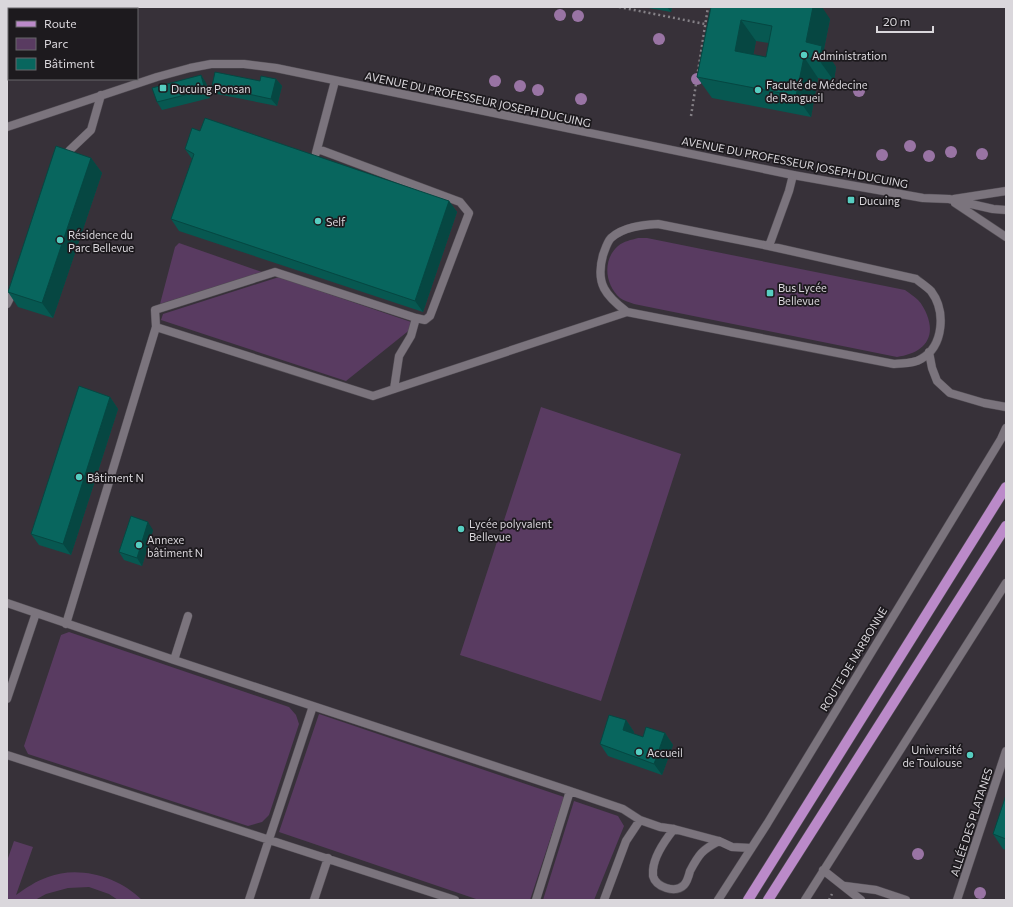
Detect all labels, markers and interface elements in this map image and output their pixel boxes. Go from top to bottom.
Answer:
legend [8,8,138,80]
scale bar [877,8,933,34]
text: 20 m [883,14,910,28]
text: Route [44,16,77,30]
text: Parc [44,36,68,50]
place label: Administration [812,49,887,62]
marker: Administration [799,50,809,60]
text: Bâtiment [44,56,95,70]
street label: AVENUE DU PROFESSEUR JOSEPH DUCUING [364,69,592,130]
place label: Faculté de Médecine de Rangueil [766,78,868,104]
place label: Ducuing Ponsan [171,82,251,95]
marker: Ducuing Ponsan [158,83,168,93]
marker: Faculté de Médecine de Rangueil [753,85,763,95]
street label: AVENUE DU PROFESSEUR JOSEPH DUCUING [680,134,909,191]
place label: Ducuing [859,194,900,207]
marker: Ducuing [846,195,856,205]
place label: Self [326,215,346,228]
marker: Self [313,216,323,226]
place label: Résidence du Parc Bellevue [68,228,134,254]
marker: Résidence du Parc Bellevue [55,235,65,245]
place label: Bus Lycée Bellevue [778,281,827,307]
marker: Bus Lycée Bellevue [765,288,775,298]
place label: Bâtiment N [87,471,144,484]
marker: Bâtiment N [74,472,84,482]
place label: Lycée polyvalent Bellevue [469,517,552,543]
marker: Lycée polyvalent Bellevue [456,524,466,534]
place label: Annexe bâtiment N [147,533,203,559]
marker: Annexe bâtiment N [134,540,144,550]
street label: ROUTE DE NARBONNE [817,605,889,713]
place label: Université de Toulouse [903,743,962,769]
place label: Accueil [647,746,683,759]
marker: Accueil [634,747,644,757]
marker: Université de Toulouse [965,750,975,760]
street label: ALLÉE DES PLATANES [946,766,995,878]

